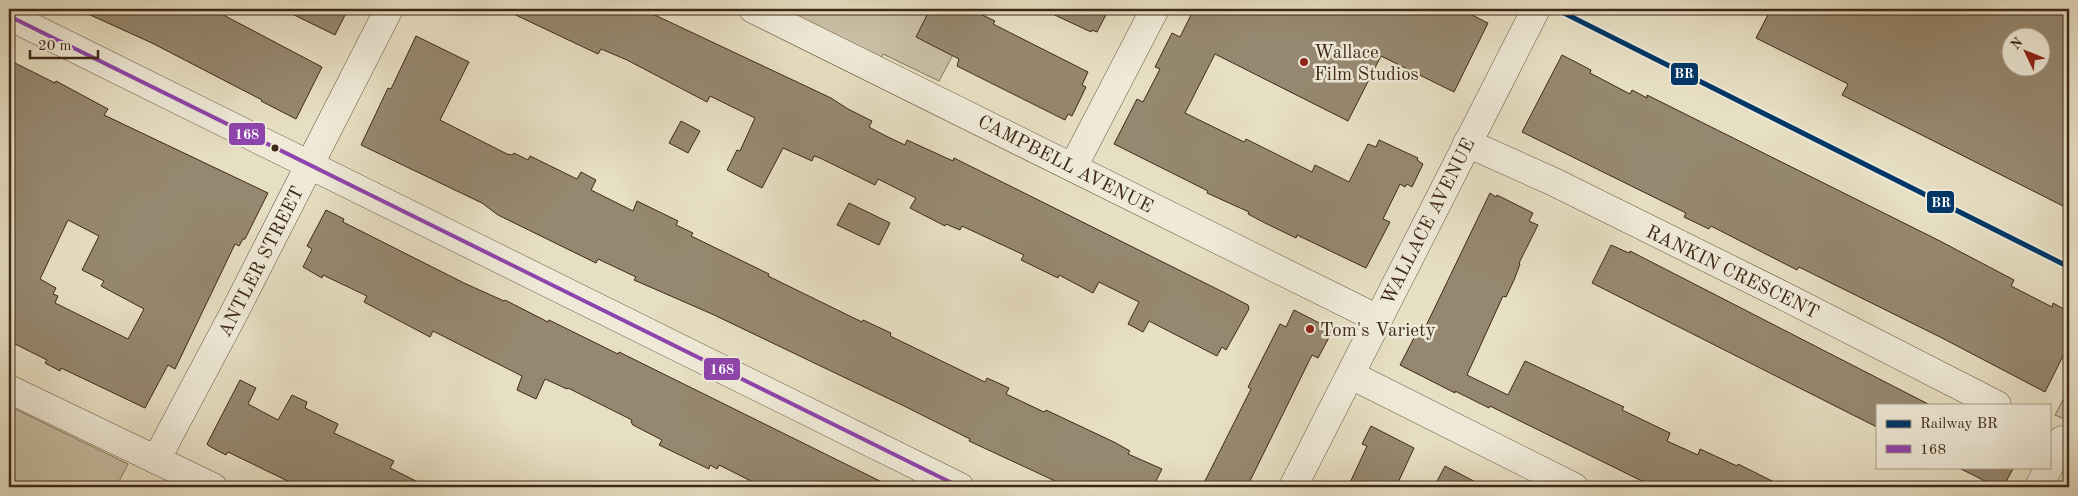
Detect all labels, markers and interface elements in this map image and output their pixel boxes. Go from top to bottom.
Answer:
scale bar [30,28,98,60]
north arrow [2000,28,2050,78]
text: N [2008,35,2026,53]
text: 20 m [38,39,72,54]
place label: Wallace Film Studios [1314,44,1419,85]
marker: Wallace Film Studios [1298,56,1310,68]
line badge: BR [1670,62,1699,86]
text: BR [1674,67,1694,81]
street label: CAMPBELL AVENUE [974,113,1156,218]
line badge: 168 [228,122,266,146]
text: 168 [235,128,259,142]
street label: WALLACE AVENUE [1379,136,1479,308]
unlabelled marker [270,143,280,153]
street label: ANTLER STREET [216,184,308,340]
line badge: BR [1926,190,1955,214]
text: BR [1931,196,1951,210]
street label: RANKIN CRESCENT [1642,223,1821,323]
place label: Tom's Variety [1320,322,1436,341]
marker: Tom's Variety [1304,323,1316,335]
line badge: 168 [703,357,741,381]
text: 168 [710,363,734,377]
legend [1876,404,2050,468]
text: Railway BR [1920,417,1998,432]
text: 168 [1920,443,1946,458]

